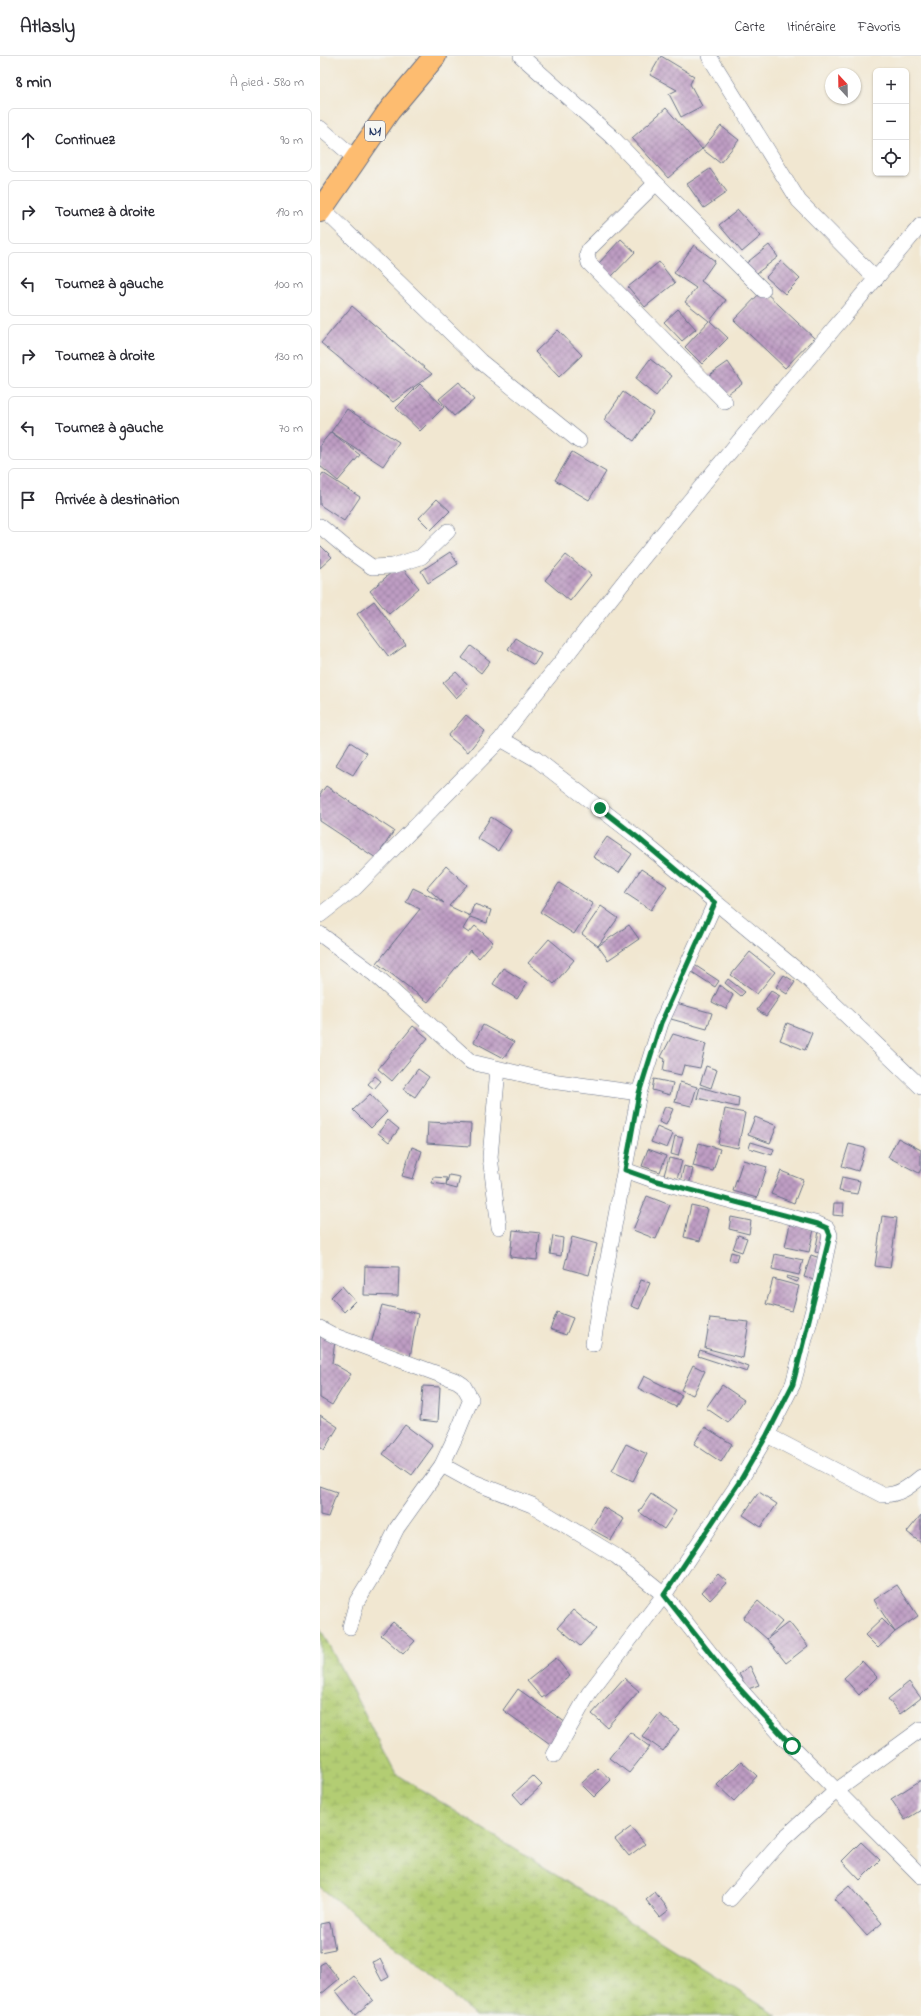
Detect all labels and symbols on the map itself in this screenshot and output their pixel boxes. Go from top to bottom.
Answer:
north arrow [825,68,861,104]
road number: N1 [365,121,385,141]
route end [591,799,609,817]
route start [783,1737,801,1755]

